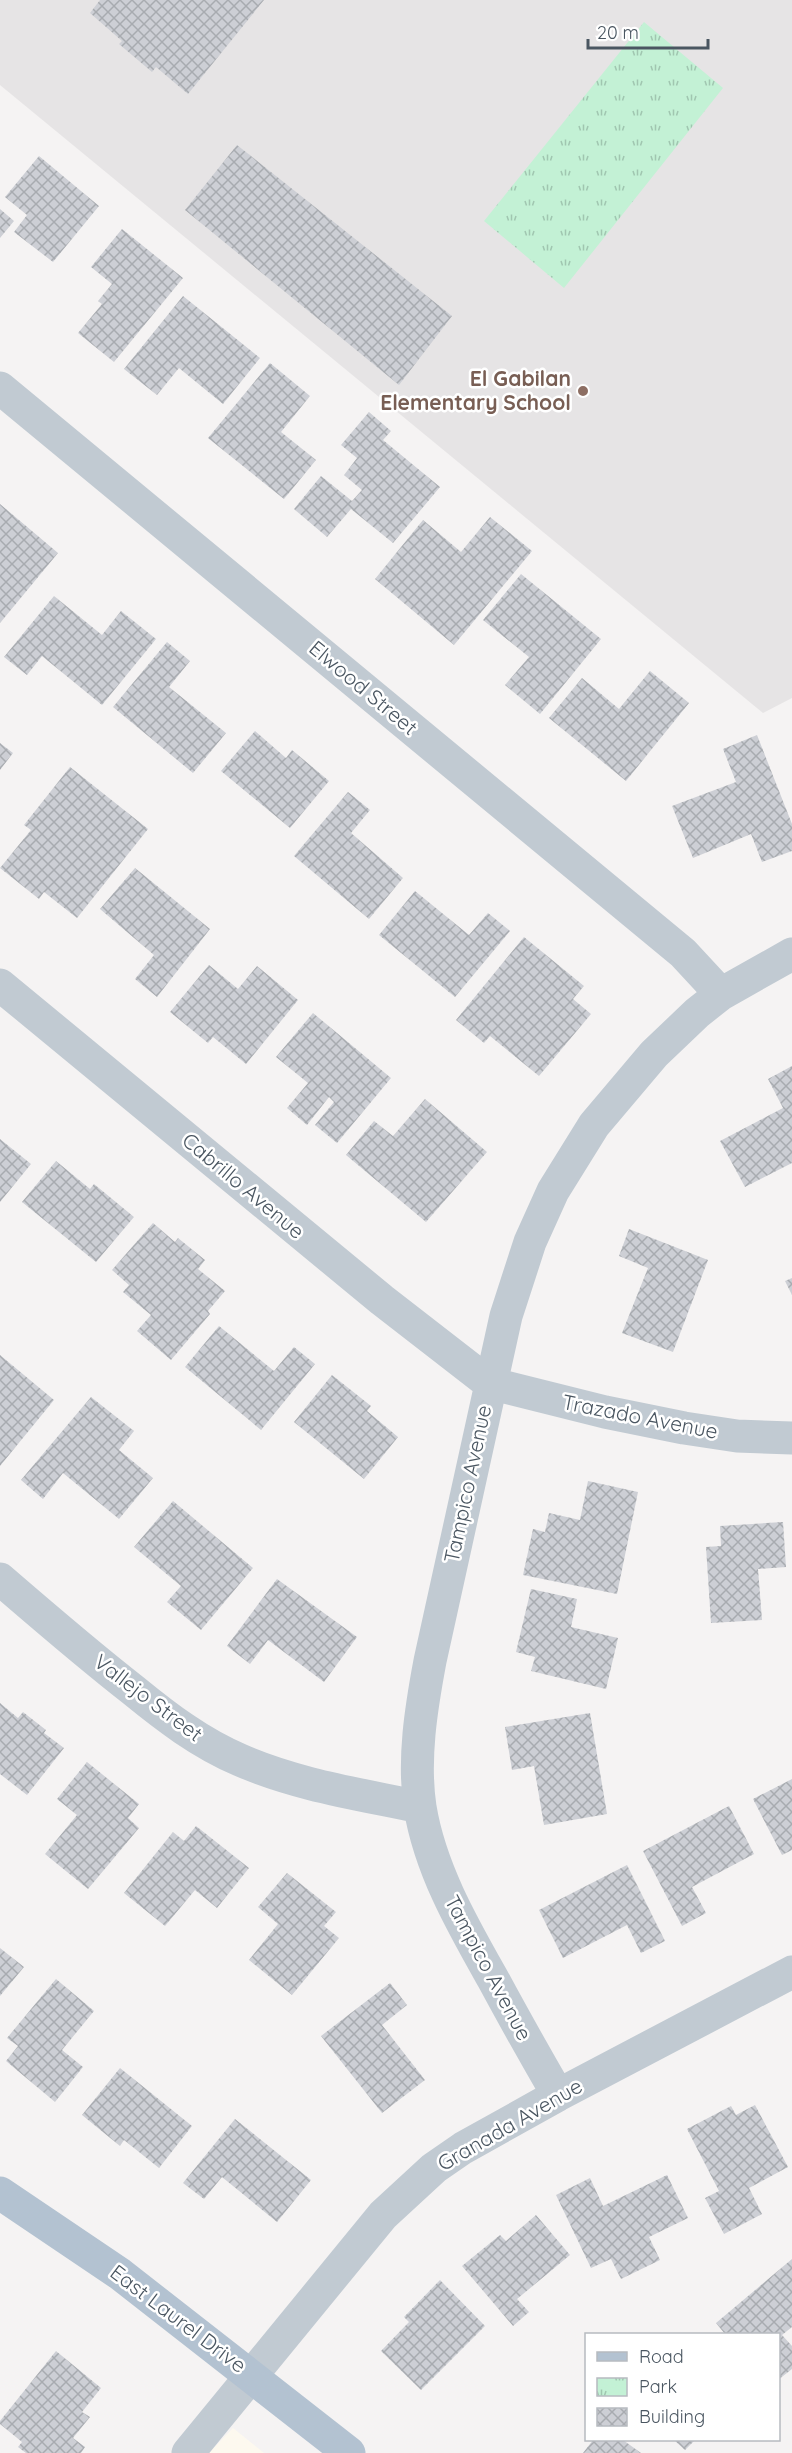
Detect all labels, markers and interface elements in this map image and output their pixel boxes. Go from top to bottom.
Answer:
scale bar [588,12,708,50]
text: 20 m [597,21,639,44]
place label: El Gabilan Elementary School [380,365,571,415]
marker: El Gabilan Elementary School [576,384,590,398]
street label: Elwood Street [304,634,423,740]
street label: Cabrillo Avenue [177,1127,310,1244]
street label: Trazado Avenue [560,1388,720,1444]
street label: Tampico Avenue [438,1402,496,1565]
street label: Vallejo Street [89,1648,208,1746]
street label: Tampico Avenue [440,1890,538,2045]
street label: Granada Avenue [432,2072,587,2176]
street label: East Laurel Drive [105,2259,252,2378]
legend [585,2333,780,2441]
text: Road [639,2345,684,2368]
text: Park [639,2375,677,2398]
text: Building [639,2405,705,2428]

